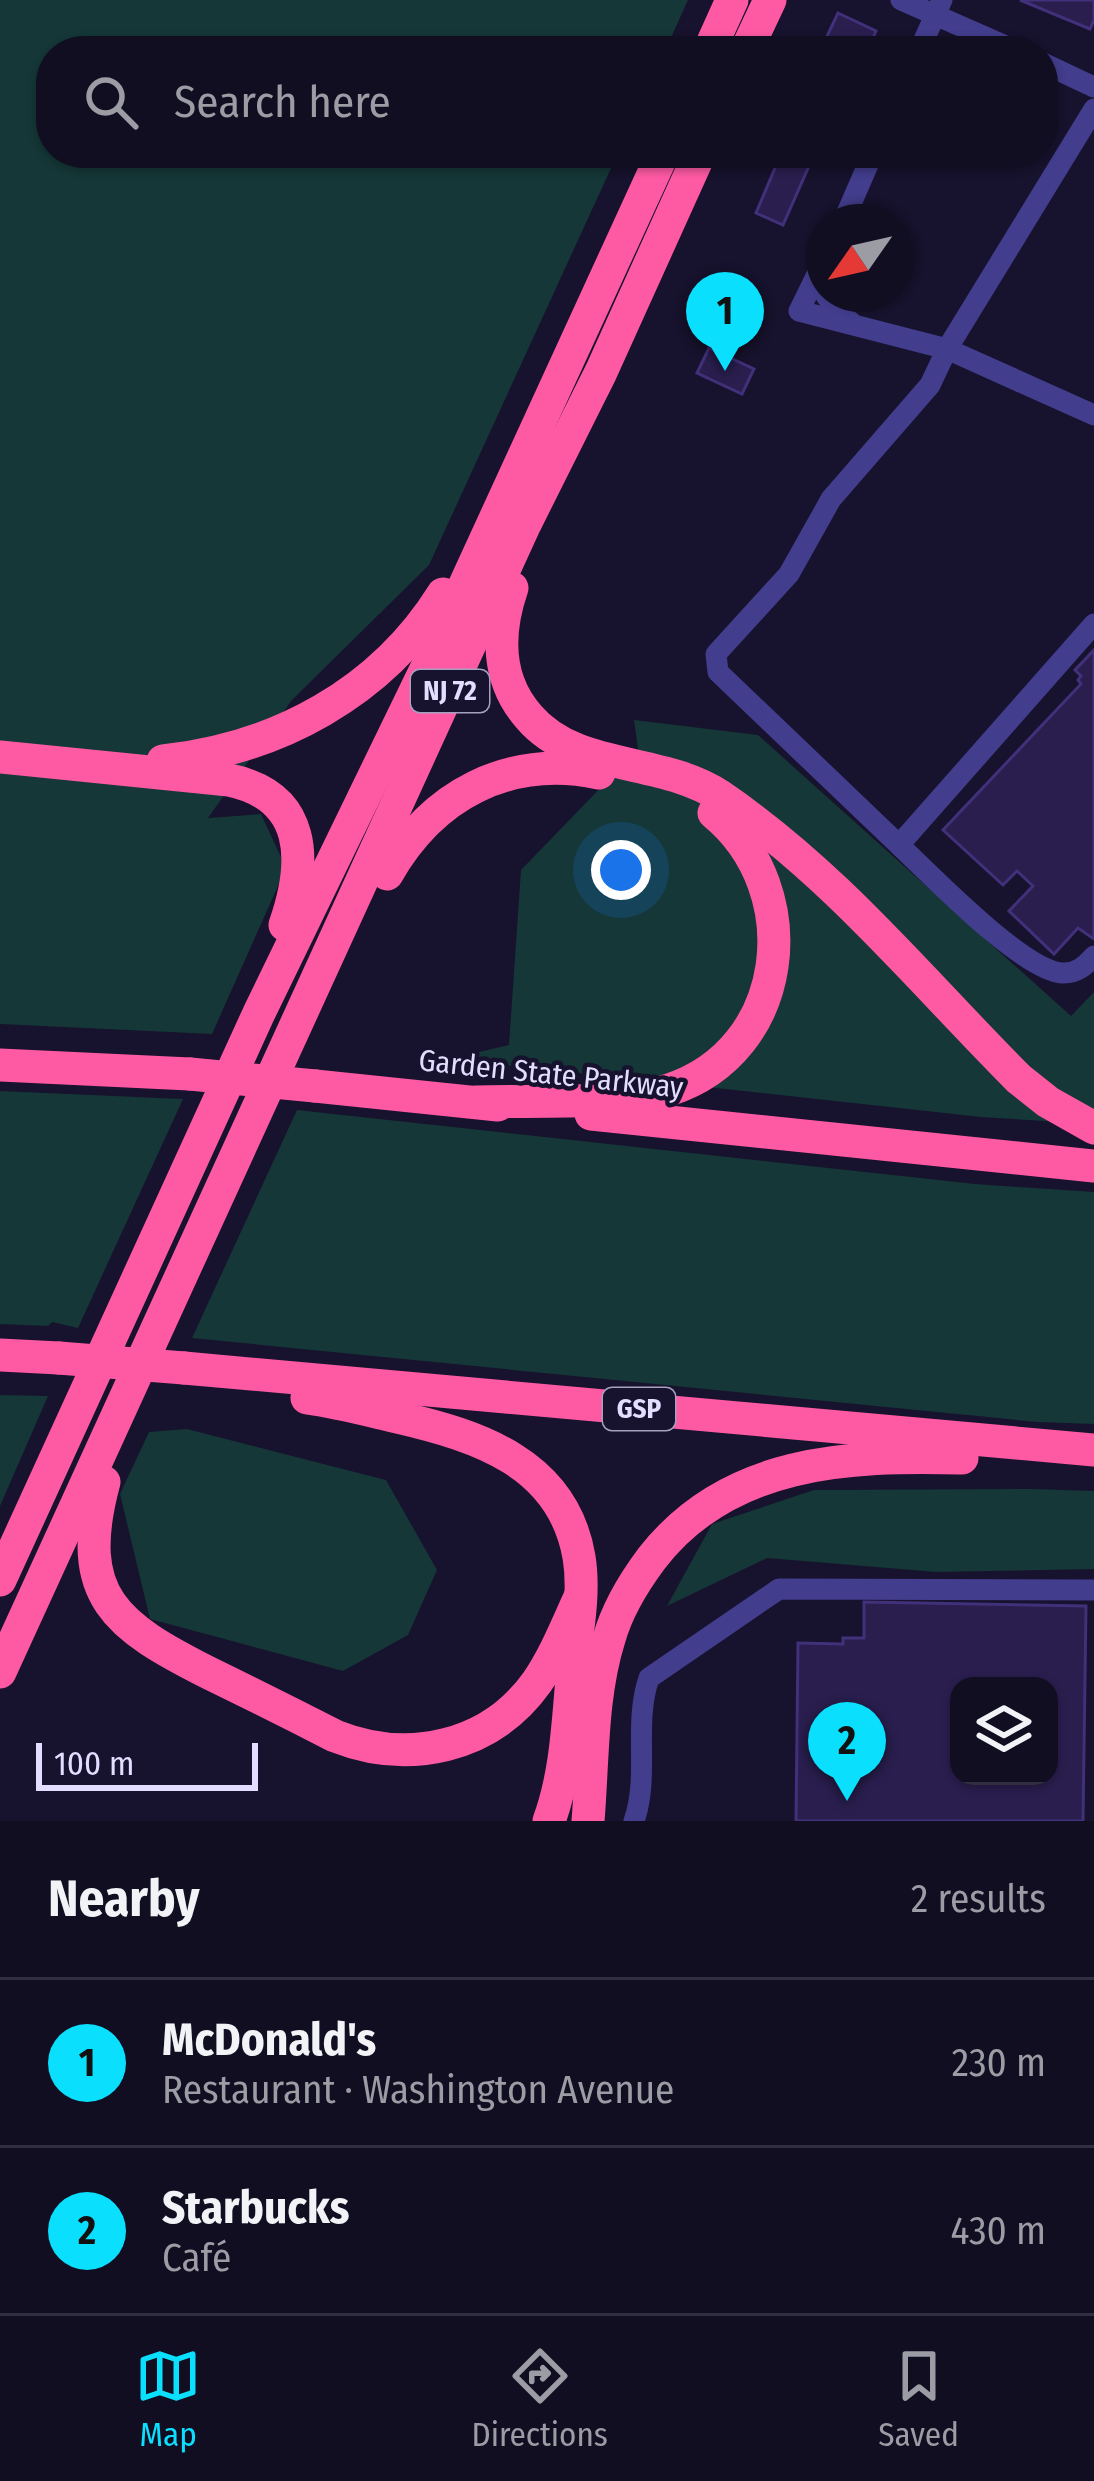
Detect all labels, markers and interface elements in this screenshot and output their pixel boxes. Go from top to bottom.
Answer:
search box [36,36,1058,168]
icon: search [78,69,144,135]
text: Search here [174,75,391,129]
north arrow [806,204,914,312]
pin: 1 [686,272,764,371]
road number: NJ 72 [411,670,489,712]
your location [591,840,651,900]
street label: Garden State Parkway [417,1042,686,1106]
road number: GSP [603,1388,675,1430]
map controls [950,1677,1058,1785]
button: layers [950,1677,1058,1785]
pin: 2 [808,1702,886,1801]
scale bar [36,1737,258,1790]
text: 100 m [54,1744,134,1784]
text: Nearby [48,1868,200,1930]
text: 2 results [911,1876,1046,1922]
text: McDonald's [162,2013,376,2067]
text: 1 [79,2040,95,2086]
text: 230 m [952,2040,1046,2086]
text: Restaurant · Washington Avenue [162,2067,674,2113]
text: Starbucks [162,2181,349,2235]
text: 2 [78,2208,96,2254]
text: 430 m [951,2208,1046,2254]
text: Café [162,2235,231,2281]
tab: Map [135,2343,201,2455]
tab: Directions [471,2343,608,2455]
tab: Saved [878,2343,959,2455]

